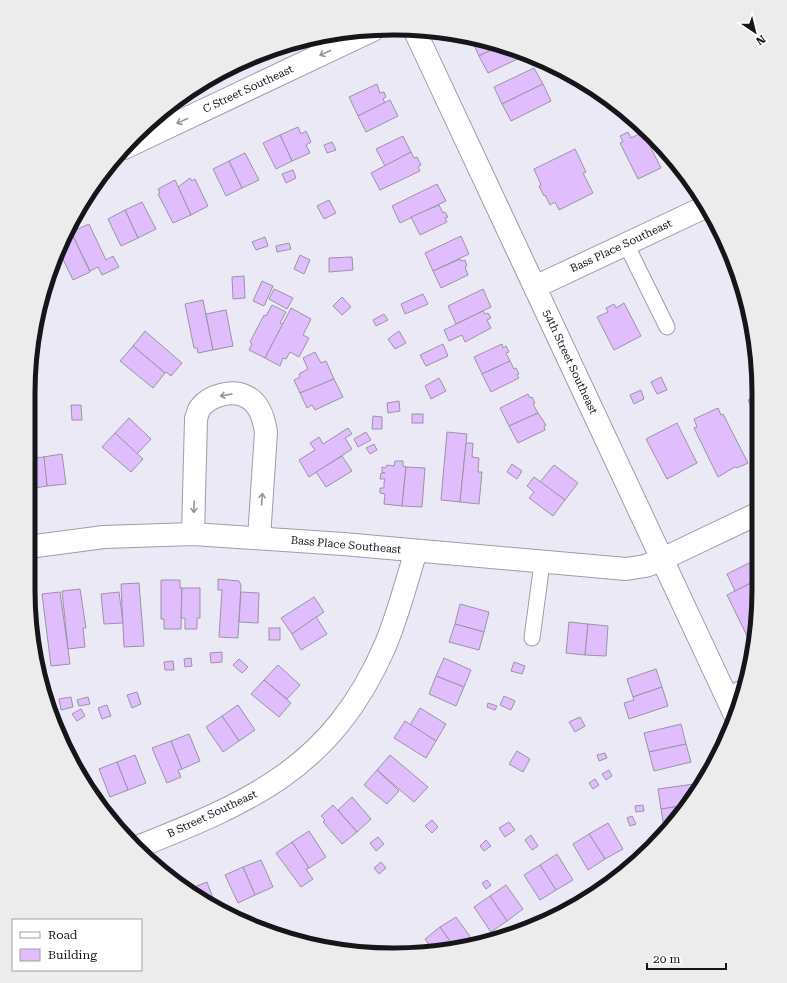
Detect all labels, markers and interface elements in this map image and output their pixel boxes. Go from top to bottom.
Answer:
north arrow [735,12,775,52]
text: N [753,32,768,48]
one-way arrow [319,50,331,57]
street label: C Street Southeast [201,62,295,116]
one-way arrow [177,118,189,125]
street label: Bass Place Southeast [568,217,674,275]
street label: 54th Street Southeast [540,308,600,416]
one-way arrow [220,391,233,399]
one-way arrow [258,493,265,506]
one-way arrow [190,500,197,513]
street label: Bass Place Southeast [290,534,402,556]
street label: B Street Southeast [165,787,259,841]
legend [12,919,142,971]
text: Road [48,928,78,942]
scale bar [647,945,726,971]
text: Building [48,948,97,962]
text: 20 m [653,952,680,966]

